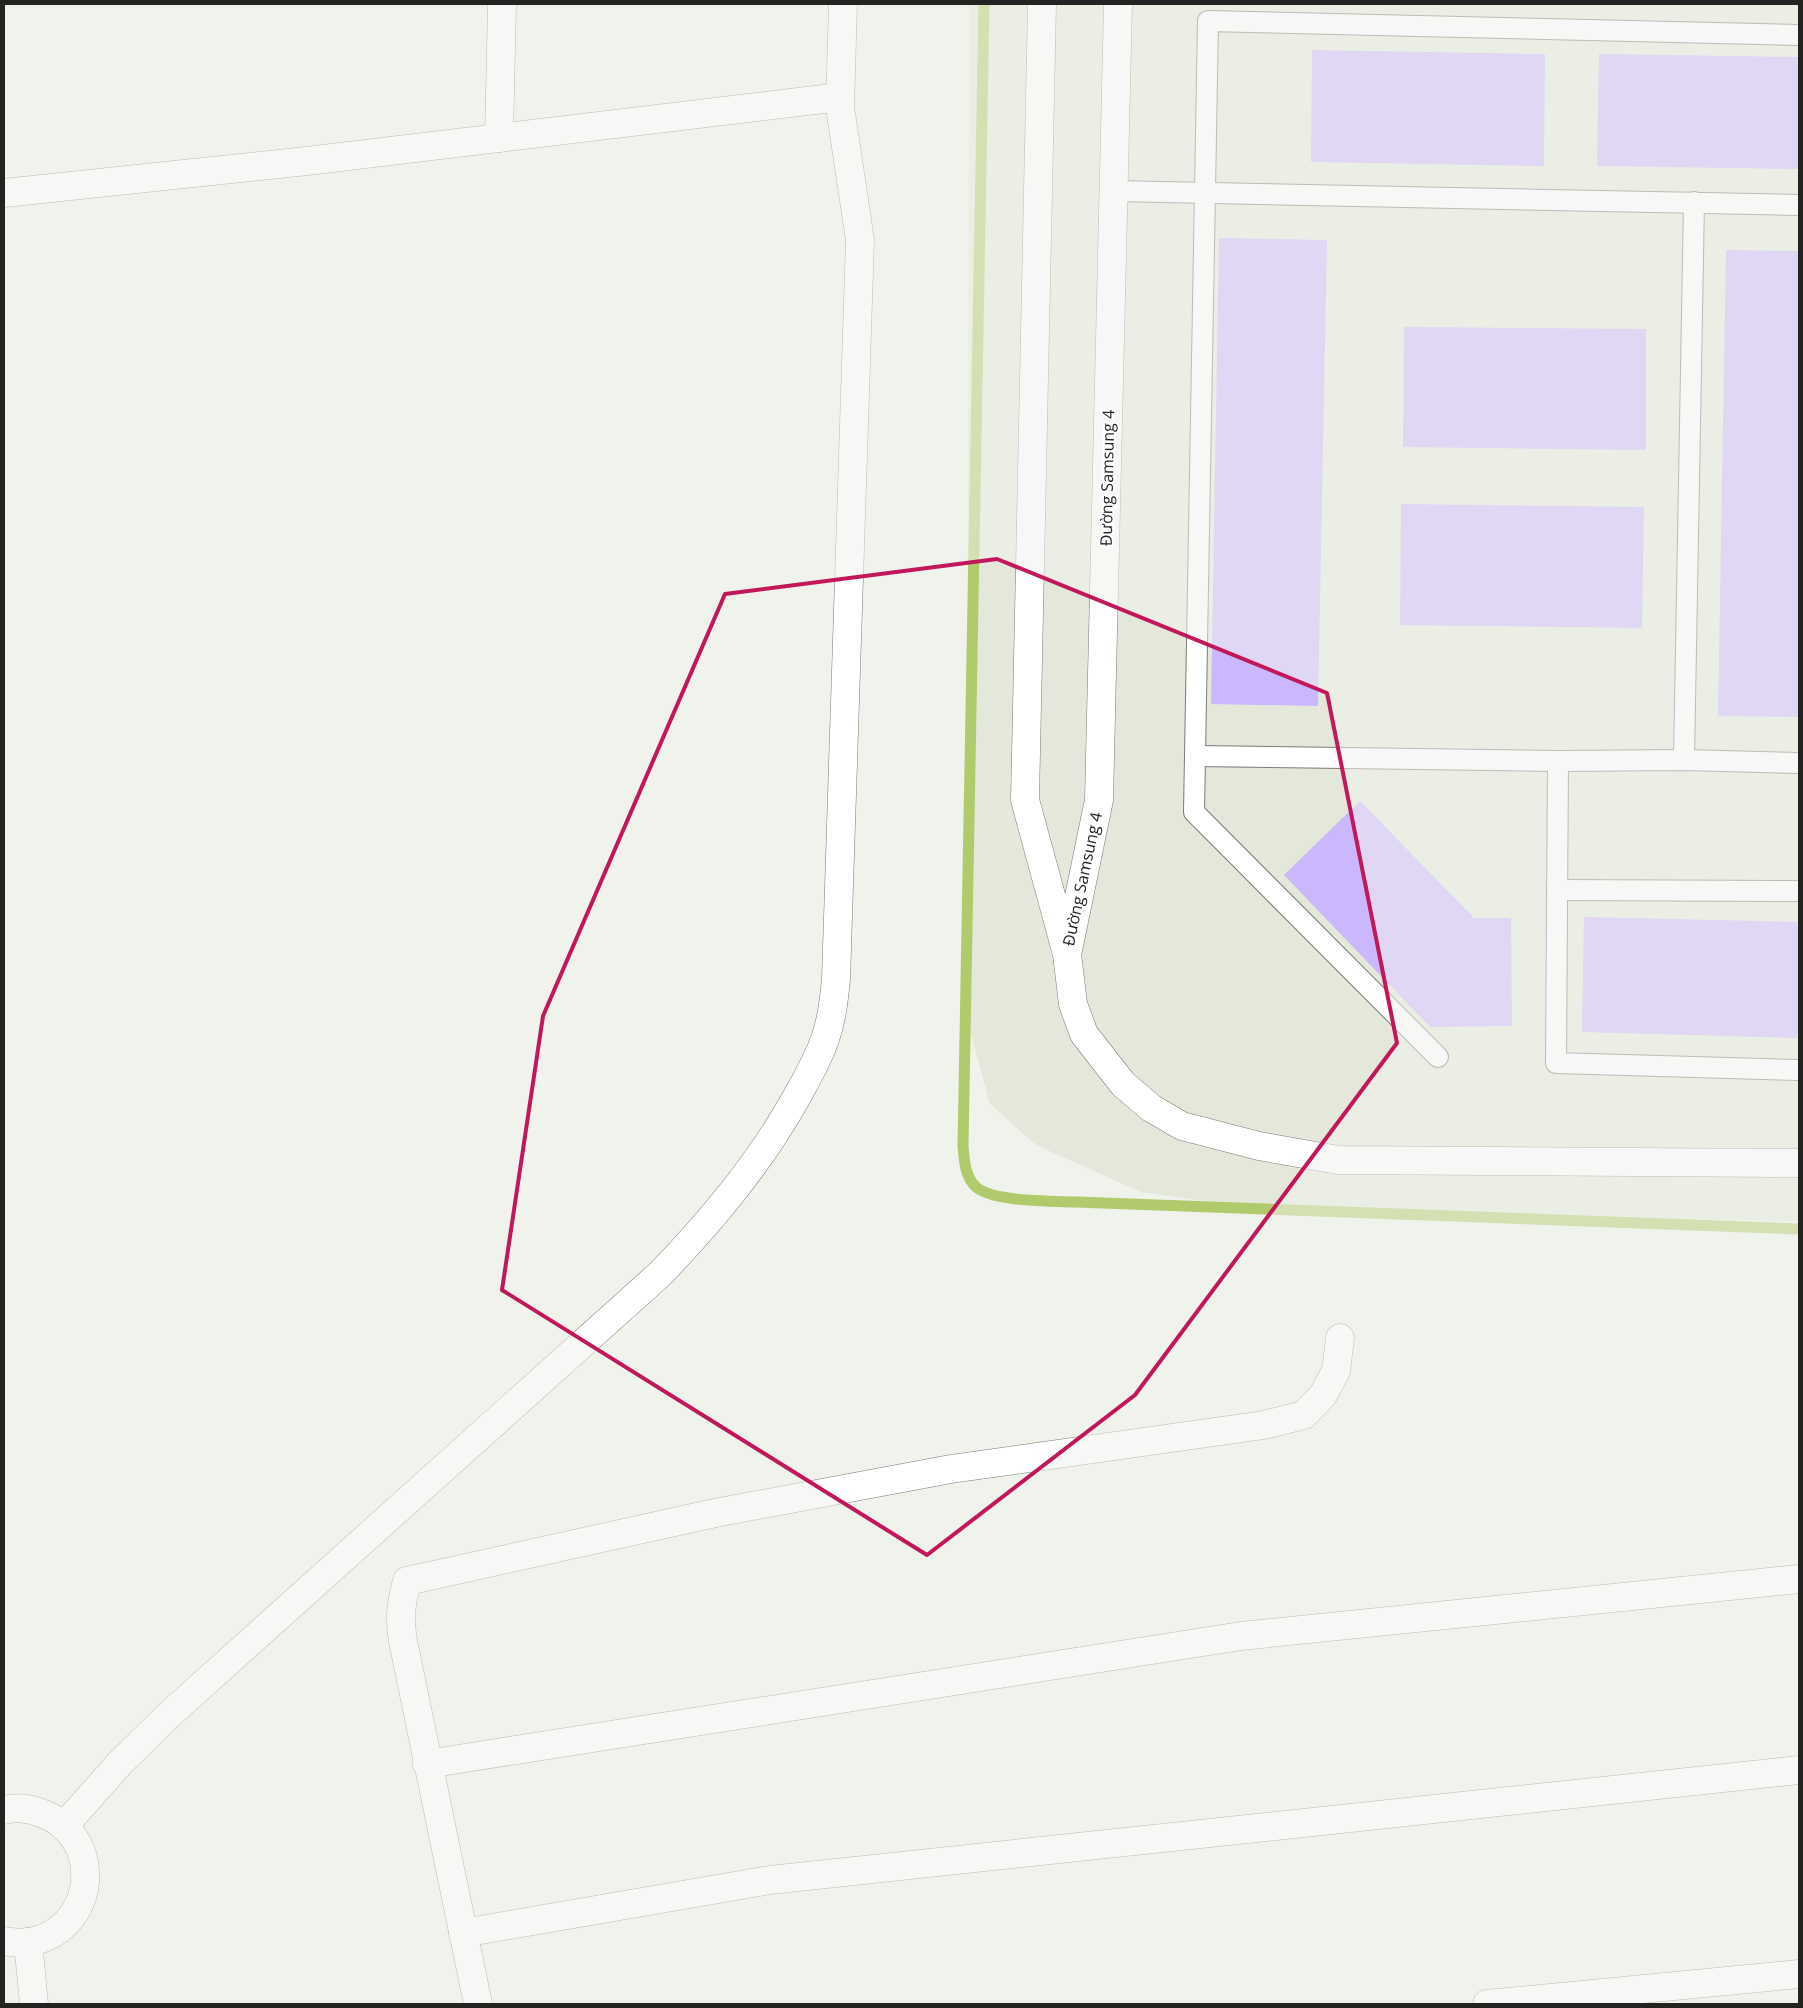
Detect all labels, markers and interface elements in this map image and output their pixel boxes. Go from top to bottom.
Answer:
street label: Đường Samsung 4 [1095,410,1119,546]
street label: Đường Samsung 4 [1057,810,1107,948]

